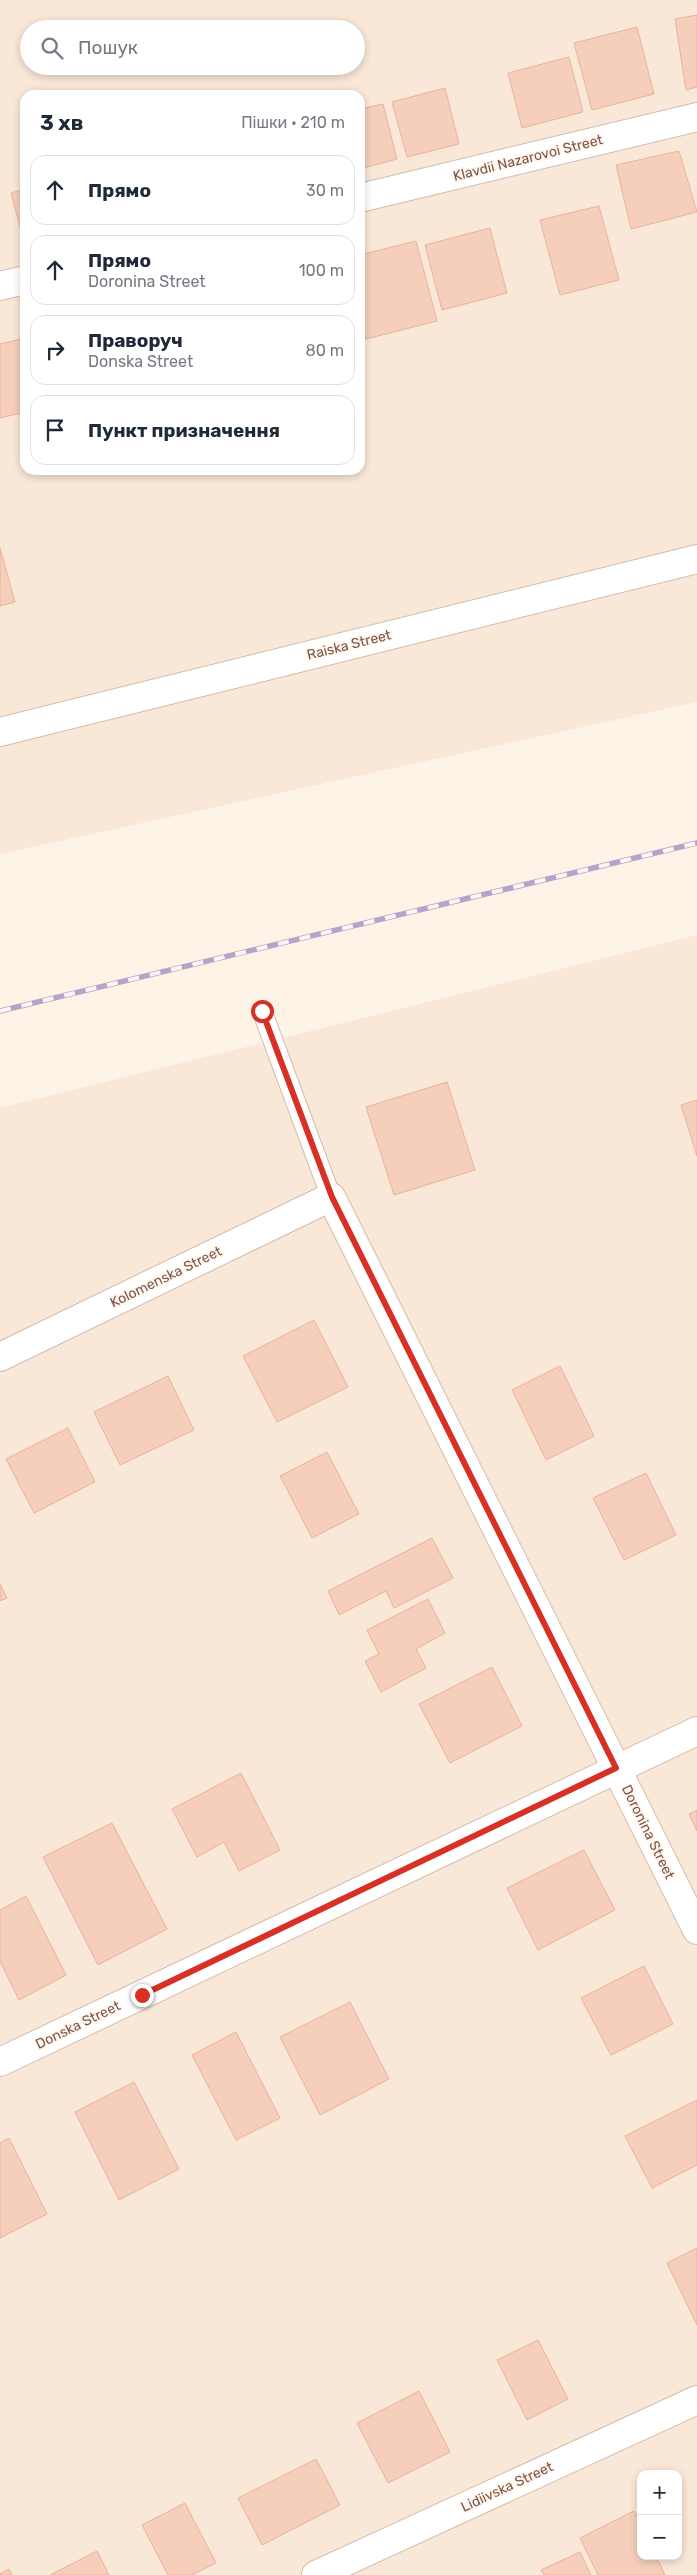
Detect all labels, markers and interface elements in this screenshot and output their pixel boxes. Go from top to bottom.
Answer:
search box [20,20,365,75]
icon: search [38,34,66,62]
text: Пошук [78,36,138,59]
text: 3 хв [40,110,83,135]
text: Пішки · 210 m [241,113,345,132]
street label: Klavdii Nazarovoi Street [451,131,605,185]
icon: ahead [41,176,69,204]
text: Прямо [88,179,151,202]
text: 30 m [306,181,344,200]
text: Прямо [88,249,151,272]
icon: ahead [41,256,69,284]
text: 100 m [299,261,344,280]
text: Doronina Street [88,272,206,291]
text: Праворуч [88,329,183,352]
icon: right [41,336,69,364]
text: 80 m [306,341,344,360]
text: Donska Street [88,352,193,371]
icon: arrive [41,416,69,444]
text: Пункт призначення [88,419,280,442]
street label: Raiska Street [305,626,393,664]
route start [251,1000,274,1023]
street label: Kolomenska Street [107,1242,225,1311]
street label: Doronina Street [618,1782,678,1882]
route end [131,1984,154,2007]
street label: Donska Street [33,1997,124,2053]
street label: Lidiivska Street [458,2458,556,2516]
map controls [637,2470,682,2560]
button: + [637,2470,682,2515]
button: − [637,2515,682,2560]

